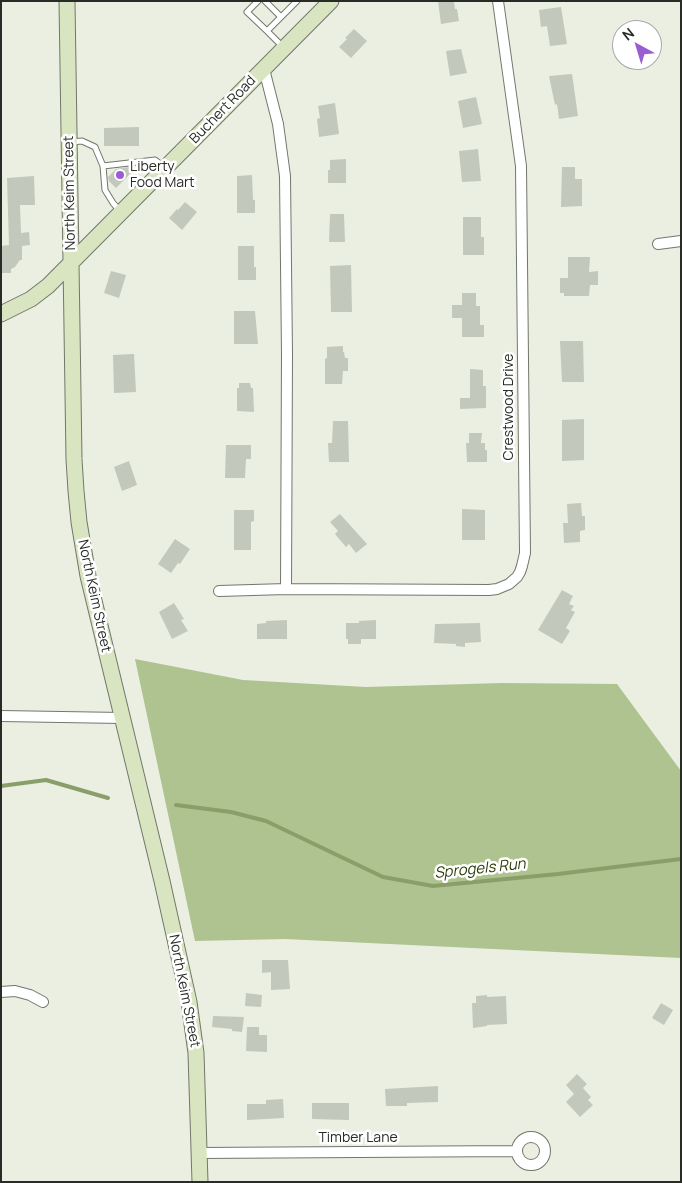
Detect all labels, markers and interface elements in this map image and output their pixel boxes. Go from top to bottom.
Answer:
north arrow [612,20,662,70]
text: N [618,23,638,44]
street label: Buchert Road [186,73,260,147]
street label: North Keim Street [61,136,79,250]
place label: Liberty Food Mart [130,159,195,192]
marker: Liberty Food Mart [114,169,126,181]
street label: Crestwood Drive [501,354,517,460]
street label: North Keim Street [74,538,114,654]
water label: Sprogels Run [434,855,526,883]
street label: North Keim Street [165,933,203,1049]
street label: Timber Lane [318,1130,398,1146]

